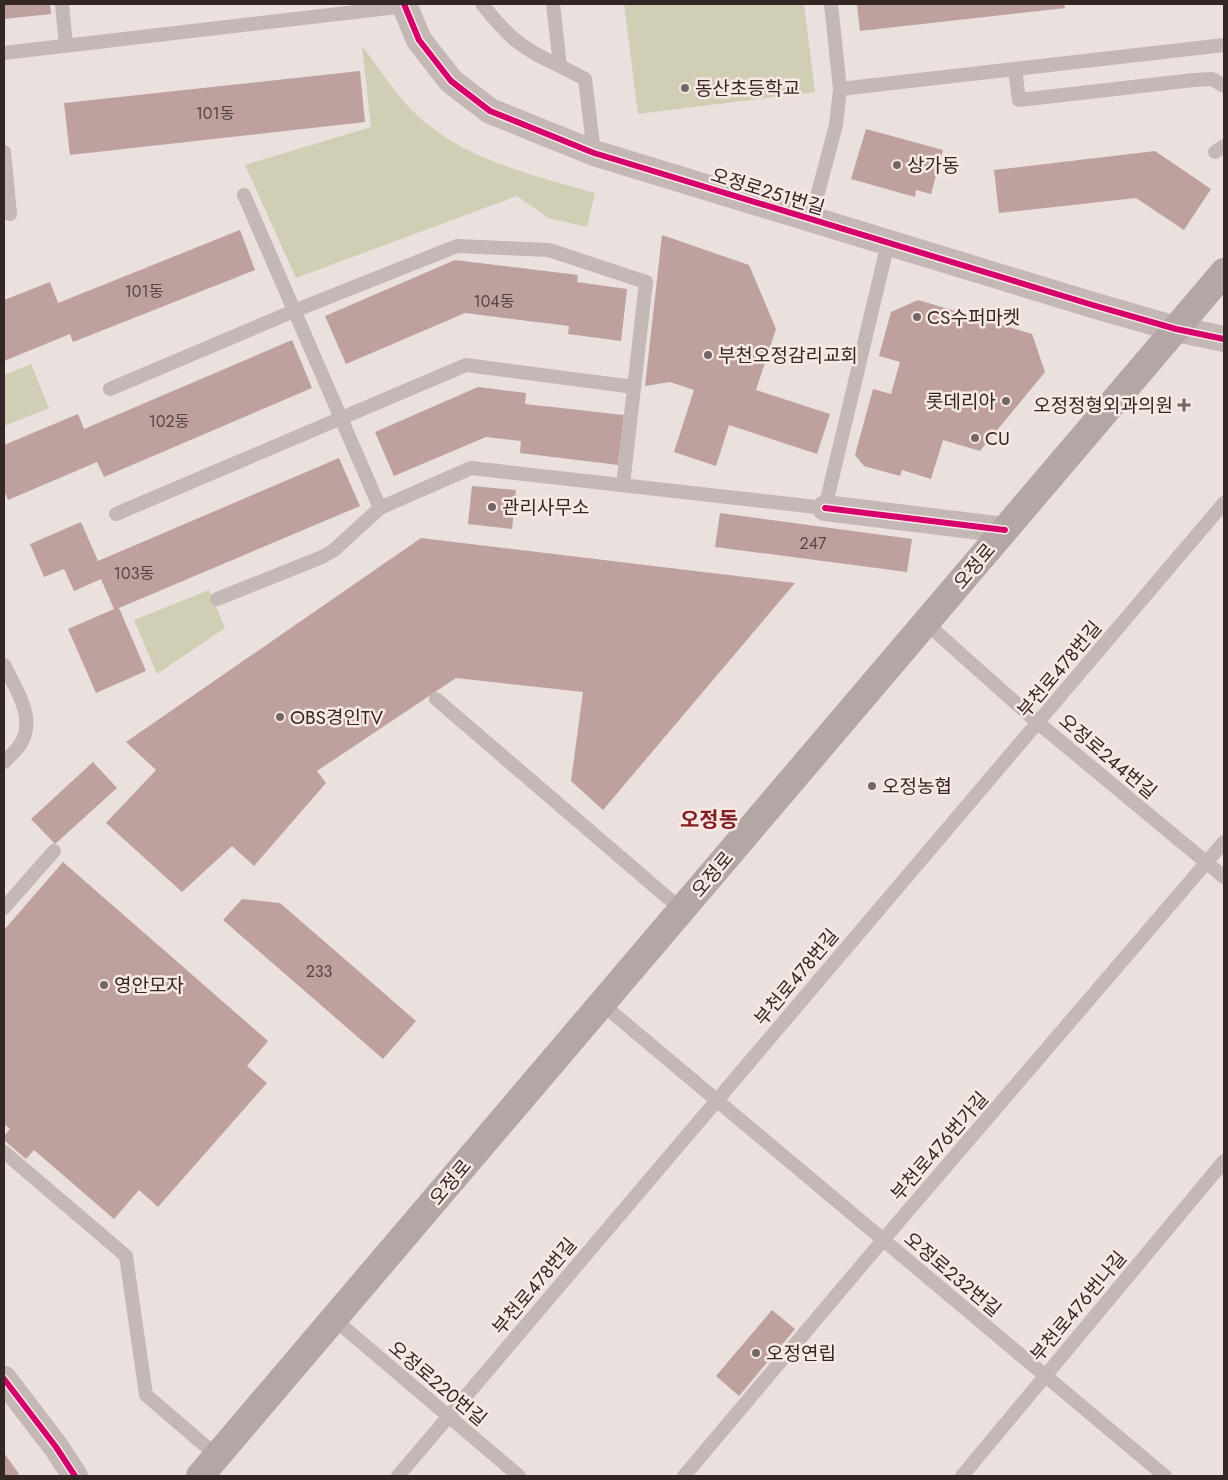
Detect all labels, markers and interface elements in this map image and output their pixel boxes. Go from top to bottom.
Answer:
place label: 동산초등학교 [695,75,800,102]
marker: 동산초등학교 [679,82,691,94]
house number: 101동 [196,102,235,125]
place label: 상가동 [907,152,959,179]
marker: 상가동 [891,159,903,171]
street label: 오정로251번길 [708,161,828,222]
house number: 101동 [125,280,164,303]
house number: 104동 [474,290,515,313]
place label: CS수퍼마켓 [927,304,1020,331]
marker: CS수퍼마켓 [911,311,923,323]
place label: 부천오정감리교회 [718,342,858,369]
marker: 부천오정감리교회 [702,349,714,361]
place label: 롯데리아 [926,388,996,415]
place label: 오정정형외과의원 [1033,392,1173,419]
marker: 롯데리아 [1000,395,1012,407]
marker: 오정정형외과의원 [1177,398,1191,412]
house number: 102동 [149,410,190,433]
place label: CU [985,425,1010,452]
marker: CU [969,432,981,444]
place label: 관리사무소 [502,494,589,521]
marker: 관리사무소 [486,501,498,513]
house number: 247 [800,532,827,555]
street label: 오정로 [947,538,1002,595]
house number: 103동 [114,562,154,585]
street label: 부천로478번길 [1011,615,1108,724]
place label: OBS경인TV [290,704,383,731]
street label: 오정로244번길 [1053,707,1162,805]
marker: OBS경인TV [274,711,286,723]
place label: 오정농협 [882,773,952,800]
marker: 오정농협 [866,780,878,792]
district label: 오정동 [680,805,738,835]
street label: 오정로 [685,846,740,903]
street label: 부천로478번길 [748,923,845,1032]
house number: 233 [306,960,333,983]
place label: 영안모자 [114,972,184,999]
marker: 영안모자 [98,979,110,991]
street label: 부천로476번가길 [884,1086,994,1207]
street label: 오정로 [423,1154,478,1211]
street label: 오정로232번길 [898,1226,1007,1323]
street label: 부천로478번길 [486,1232,583,1341]
street label: 부천로476번나길 [1024,1245,1133,1367]
street label: 오정로220번길 [383,1334,492,1432]
place label: 오정연립 [766,1340,836,1367]
marker: 오정연립 [750,1347,762,1359]

